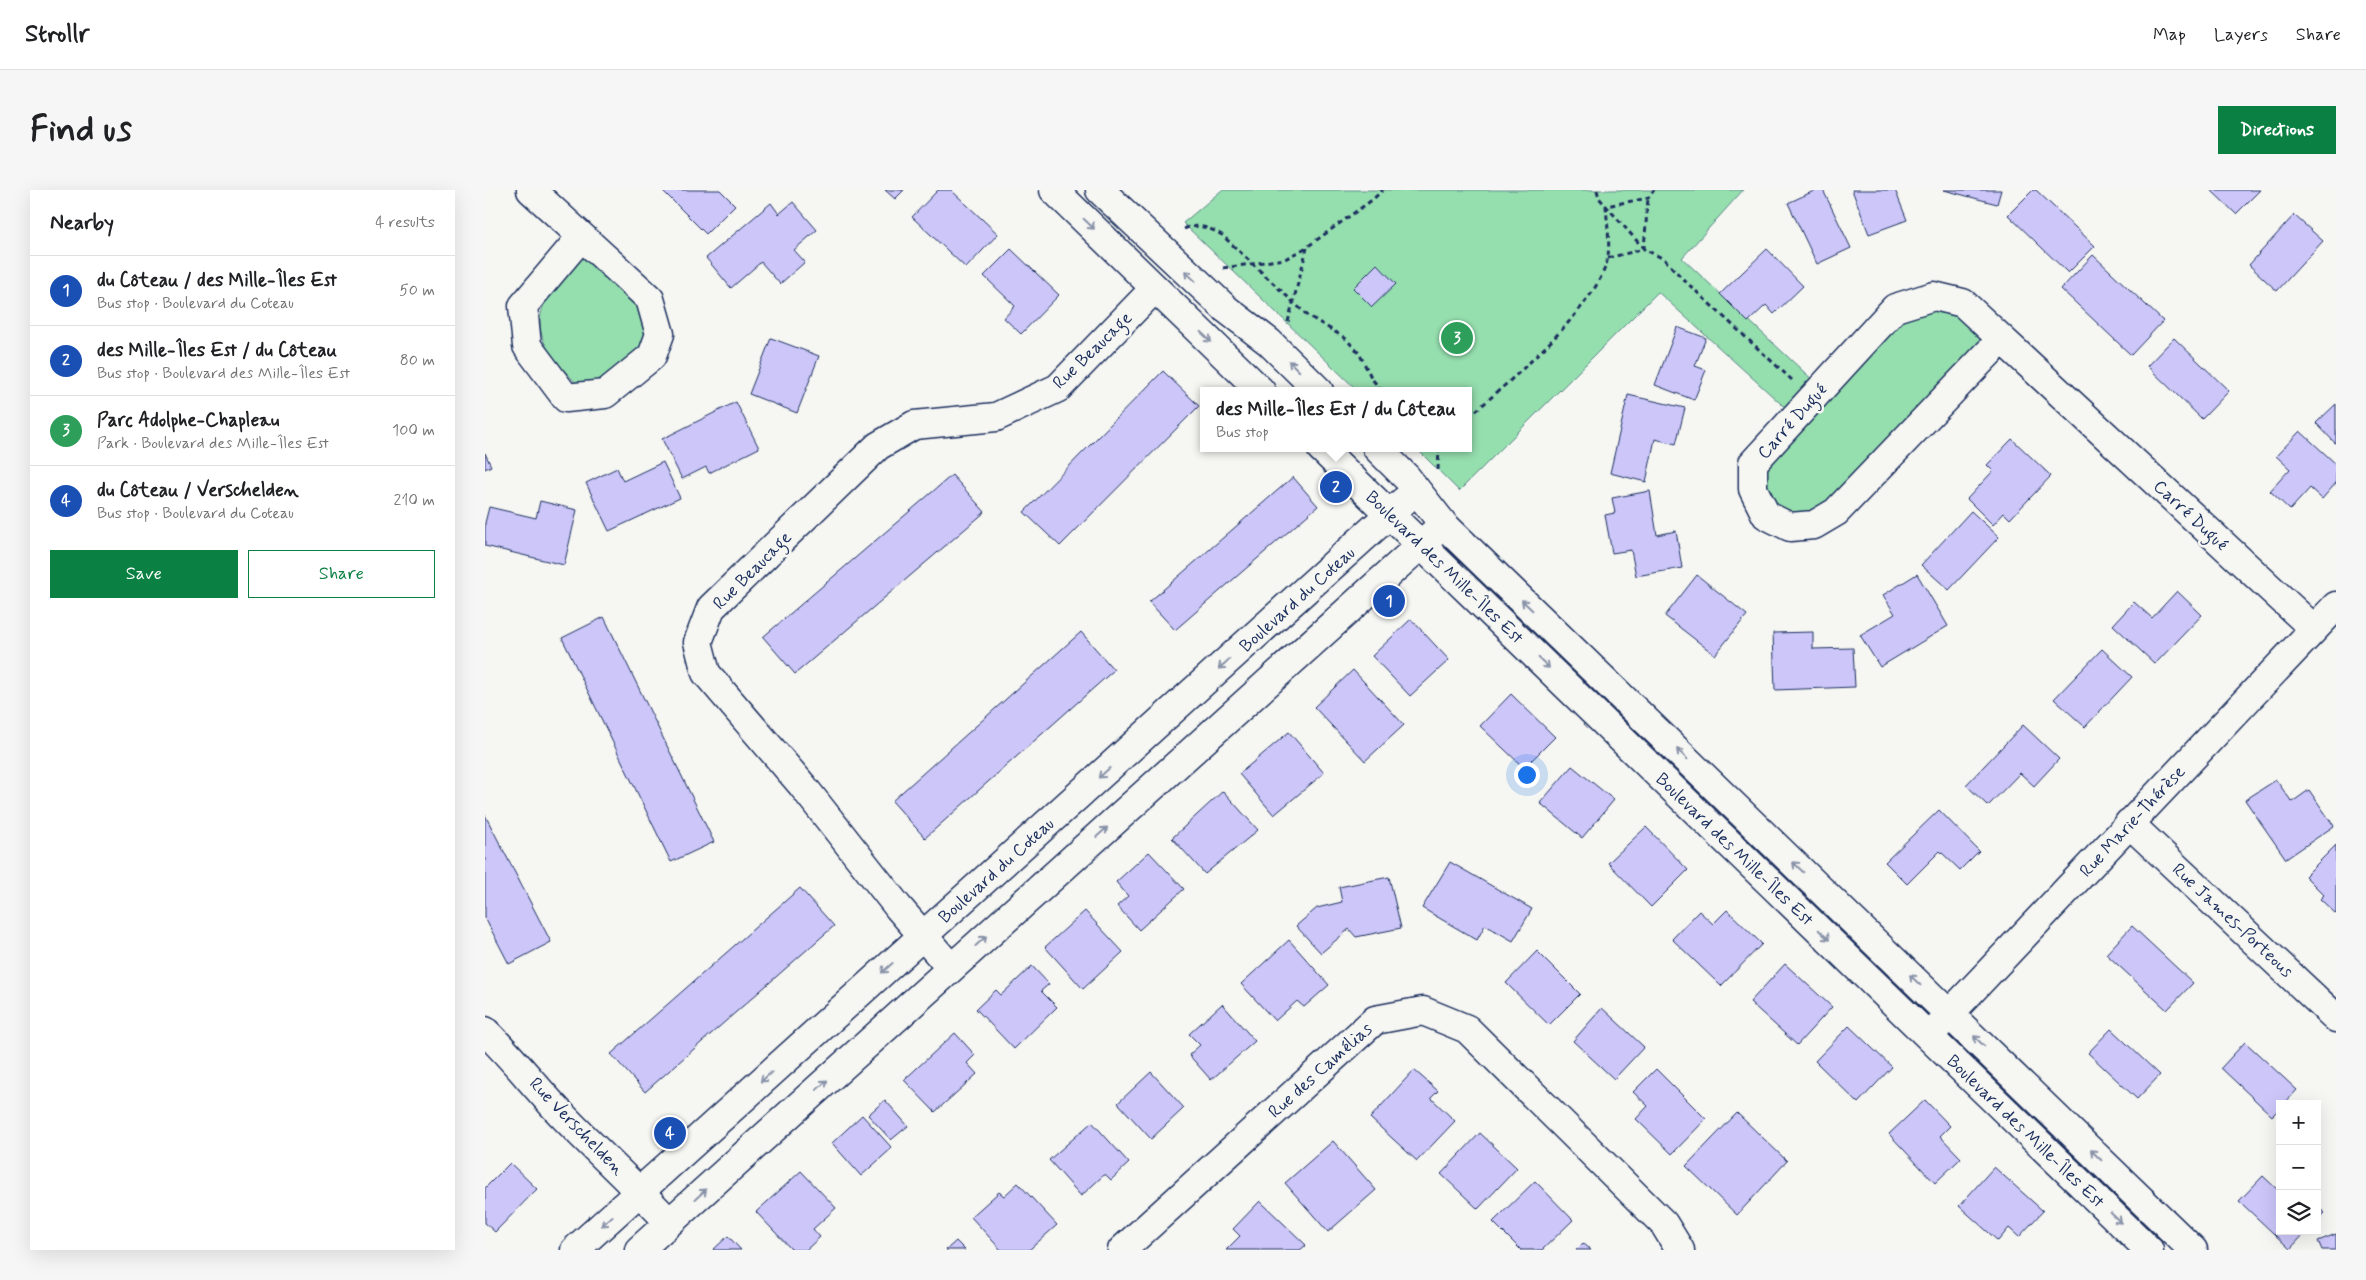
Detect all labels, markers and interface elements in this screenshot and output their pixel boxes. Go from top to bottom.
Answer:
text: Strollr [25,19,89,50]
text: Map [2153,23,2186,47]
text: Layers [2214,23,2268,47]
text: Share [2296,23,2341,47]
button: Directions [2218,106,2336,154]
text: Find us [30,107,132,153]
text: Nearby [50,209,114,237]
text: 4 results [375,212,435,233]
one-way arrow [1083,218,1095,230]
text: du Côteau / des Mille-Îles Est [97,268,337,293]
one-way arrow [1184,270,1196,282]
text: 1 [62,280,70,301]
text: 50 m [399,280,435,301]
text: Bus stop · Boulevard du Coteau [97,293,294,314]
street label: Rue Beaucage [1048,306,1139,396]
pin: 3 [1441,319,1473,357]
one-way arrow [1199,331,1212,343]
text: des Mille-Îles Est / du Côteau [97,338,337,363]
text: 2 [62,350,70,371]
text: 80 m [400,350,435,371]
one-way arrow [1288,360,1300,372]
text: Bus stop · Boulevard des Mille-Îles Est [97,363,350,384]
street label: Carré Dugué [1752,379,1835,466]
popup [1200,387,1472,452]
text: des Mille-Îles Est / du Côteau [1216,397,1456,422]
text: Parc Adolphe-Chapleau [97,408,279,433]
text: 3 [62,420,70,441]
text: 100 m [392,420,435,441]
text: Bus stop [1216,422,1269,443]
text: Park · Boulevard des Mille-Îles Est [97,433,329,454]
pin: 2 [1320,468,1352,506]
street label: Carré Dugué [2146,475,2233,558]
text: du Côteau / Verschelden [97,478,299,503]
street label: Boulevard des Mille-Îles Est [1360,486,1529,650]
text: 4 [61,490,71,511]
text: 210 m [394,490,435,511]
text: Bus stop · Boulevard du Coteau [97,503,294,524]
street label: Rue Beaucage [708,526,799,617]
street label: Boulevard du Coteau [1235,541,1361,658]
button: Save [50,550,238,598]
button: Share [248,550,435,598]
pin: 1 [1373,582,1405,620]
one-way arrow [1521,599,1533,611]
one-way arrow [1538,657,1550,669]
one-way arrow [1218,658,1231,670]
one-way arrow [1675,748,1688,760]
street label: Rue Marie-Thérèse [2075,760,2191,883]
your location [1514,762,1540,788]
one-way arrow [1097,767,1110,779]
street label: Boulevard des Mille-Îles Est [1650,768,1819,932]
street label: Boulevard du Coteau [934,812,1060,929]
one-way arrow [1096,827,1109,838]
street label: Rue James-Porteous [2166,858,2298,983]
one-way arrow [1792,861,1805,873]
one-way arrow [1817,929,1830,941]
one-way arrow [975,935,988,947]
one-way arrow [880,962,893,974]
one-way arrow [1909,974,1922,986]
street label: Rue des Camélias [1263,1018,1378,1124]
one-way arrow [1974,1036,1986,1048]
street label: Boulevard des Mille-Îles Est [1941,1050,2110,1214]
one-way arrow [760,1071,773,1083]
street label: Rue Verschelden [523,1073,629,1181]
one-way arrow [815,1079,828,1091]
map controls [2276,1100,2321,1235]
button: + [2276,1100,2321,1145]
pin: 4 [654,1114,686,1152]
button: − [2276,1145,2321,1190]
one-way arrow [2090,1149,2102,1161]
one-way arrow [695,1188,708,1200]
button: layers [2276,1190,2321,1235]
one-way arrow [2110,1212,2123,1224]
one-way arrow [601,1215,614,1226]

